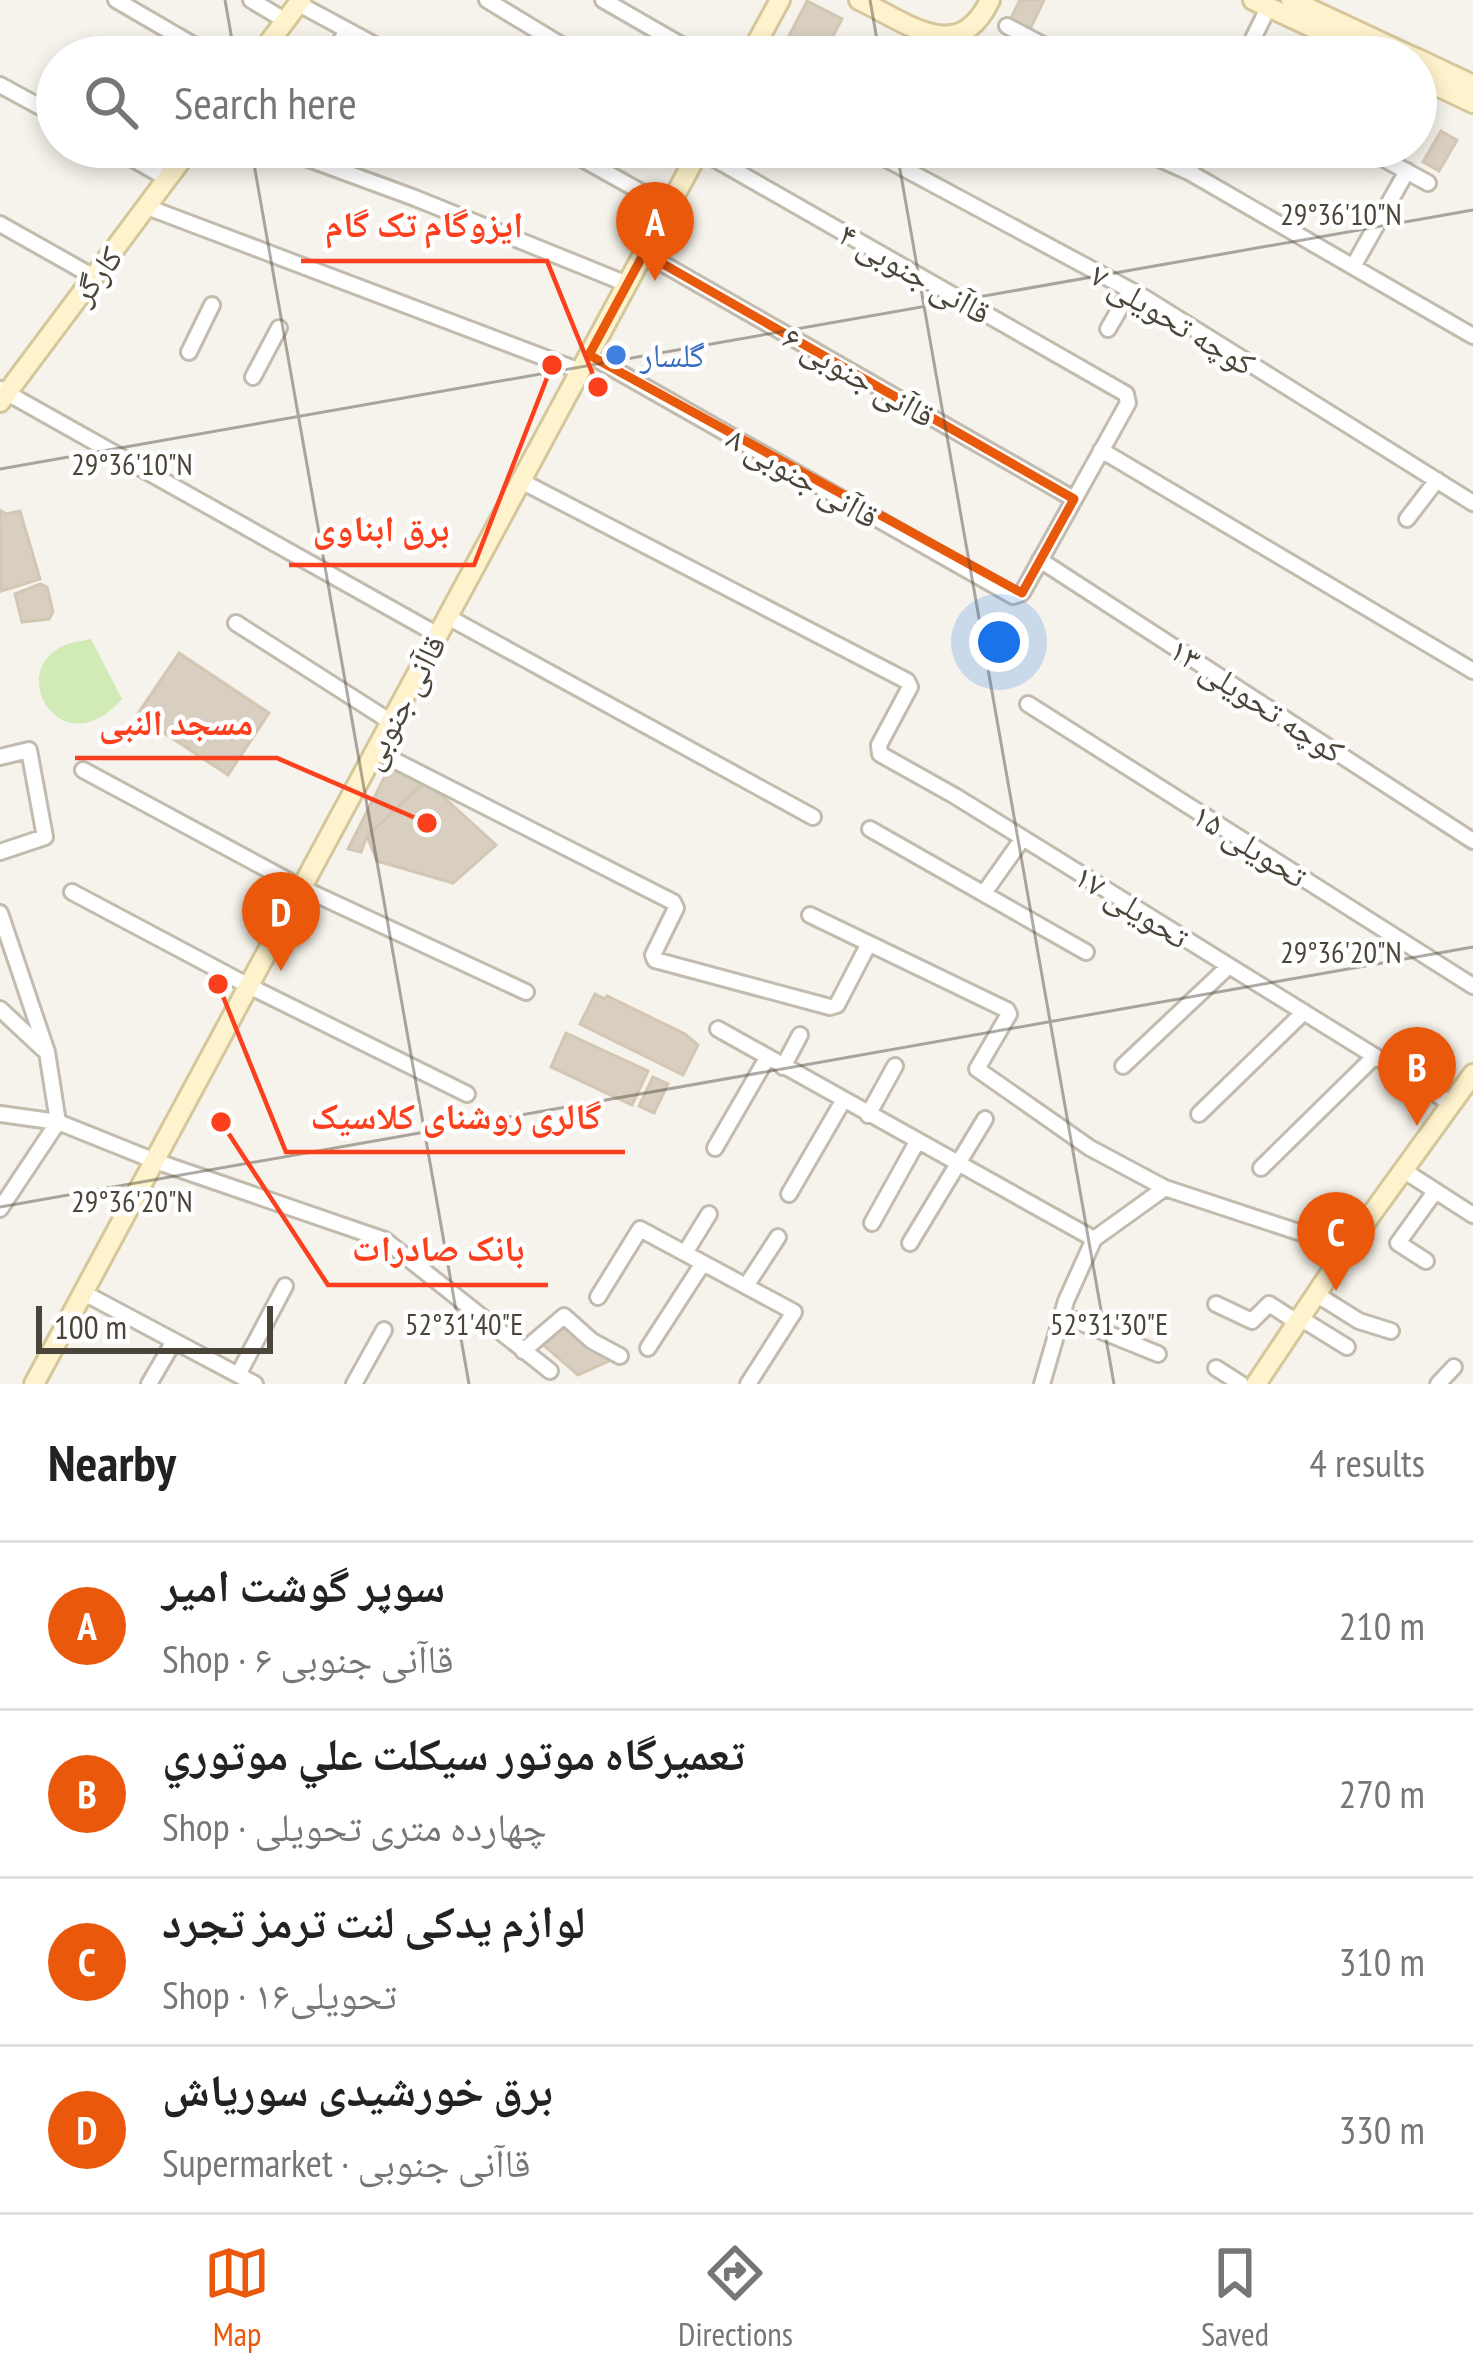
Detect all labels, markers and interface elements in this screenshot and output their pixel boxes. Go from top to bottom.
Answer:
search box [36,36,1437,168]
icon: search [78,69,144,135]
text: Search here [174,73,357,131]
pin: A [616,182,694,281]
callout: ایزوگام تک گام [301,189,547,261]
text: 29°36'10"N [1280,194,1402,233]
text: ایزوگام تک گام [325,200,523,249]
street label: قاآنی جنوبی ۴ [832,212,999,333]
street label: کارگر [59,237,132,313]
street label: کوچه تحویلی ۷ [1083,253,1264,385]
street label: قاآنی جنوبی ۶ [776,315,943,436]
place label: گلسار [639,333,705,376]
marker: گلسار [603,342,629,368]
street label: قاآنی جنوبی ۸ [720,416,887,537]
text: 29°36'10"N [71,444,193,483]
callout: برق ابناوی [289,493,474,565]
text: برق ابناوی [313,504,449,551]
your location [969,612,1029,672]
street label: قاآنی جنوبی [348,627,455,777]
street label: کوچه تحویلی ۱۳ [1162,627,1353,772]
callout: مسجد النبی [75,686,277,758]
text: مسجد النبی [99,698,253,745]
street label: تحویلی ۱۵ [1185,793,1316,897]
street label: تحویلی ۱۷ [1067,854,1198,958]
pin: D [242,872,320,971]
text: 29°36'20"N [1280,932,1402,971]
pin: B [1378,1027,1456,1126]
callout: گالری روشنای کلاسیک [286,1080,625,1152]
text: گالری روشنای کلاسیک [311,1092,602,1139]
text: 29°36'20"N [71,1181,193,1220]
pin: C [1297,1192,1375,1291]
callout: بانک صادرات [328,1213,548,1285]
text: بانک صادرات [352,1224,524,1271]
scale bar [36,1300,273,1353]
text: 52°31'40"E [405,1304,523,1343]
text: 52°31'30"E [1050,1304,1168,1343]
text: 100 m [54,1305,127,1348]
text: Nearby [48,1429,176,1495]
text: 4 results [1309,1437,1425,1488]
text: سوپر گوشت امیر [162,1556,445,1614]
text: A [77,1600,97,1651]
text: 210 m [1339,1600,1425,1651]
text: Shop · قاآنی جنوبی ۶ [162,1633,454,1684]
text: تعميرگاه موتور سيكلت علي موتوري [162,1724,745,1782]
text: B [77,1768,97,1819]
text: 270 m [1339,1768,1425,1819]
text: Shop · چهارده متری تحویلی [162,1801,547,1852]
text: لوازم یدکی لنت ترمز تجرد [162,1892,586,1950]
text: C [78,1936,96,1987]
text: 310 m [1339,1936,1425,1987]
text: Shop · تحویلی۱۶ [162,1969,397,2020]
text: برق خورشیدی سوریاش [162,2060,553,2118]
text: D [77,2104,97,2155]
text: 330 m [1339,2104,1425,2155]
text: Supermarket · قاآنی جنوبی [162,2137,531,2188]
tab: Map [204,2240,270,2355]
tab: Directions [678,2240,793,2355]
tab: Saved [1201,2240,1269,2355]

